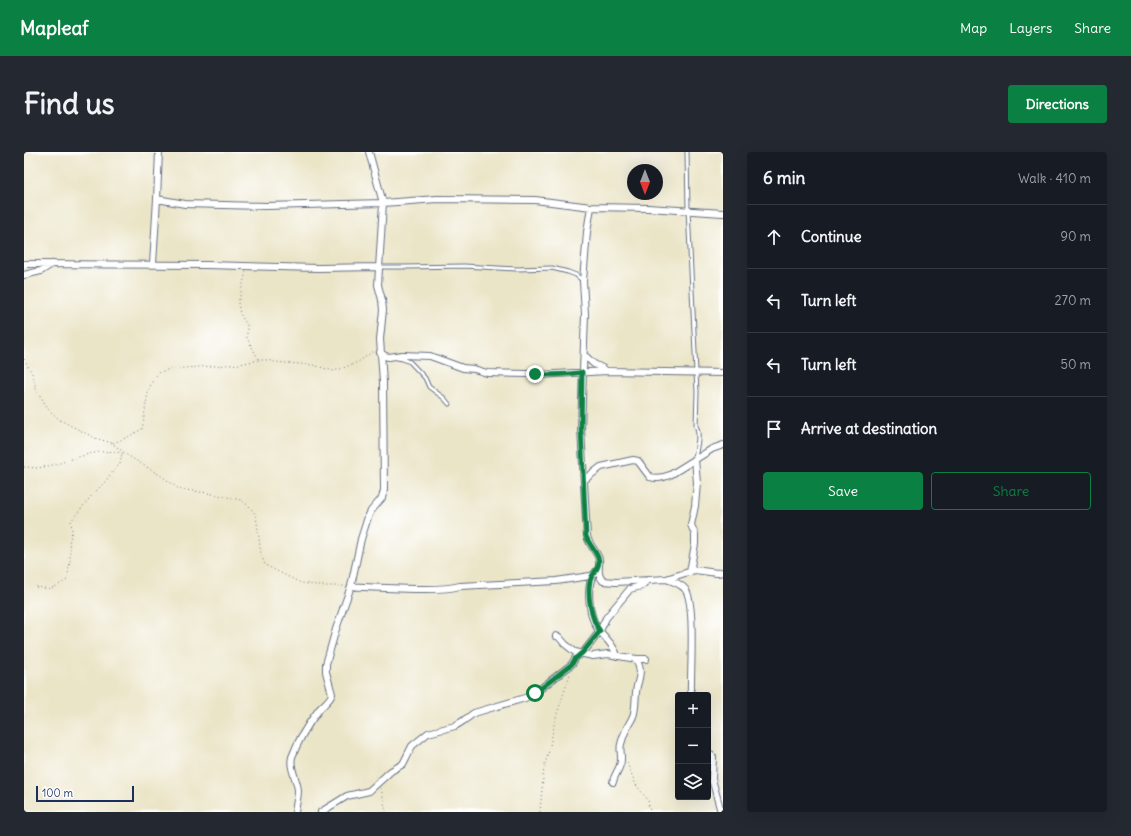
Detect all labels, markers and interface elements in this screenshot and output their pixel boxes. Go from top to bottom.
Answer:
text: Mapleaf [20,16,89,40]
text: Map [960,19,987,37]
text: Layers [1009,19,1052,37]
text: Share [1074,19,1111,37]
button: Directions [1008,85,1107,123]
text: Find us [24,86,115,122]
north arrow [627,164,663,200]
text: 6 min [763,167,805,189]
text: Walk · 410 m [1018,170,1091,187]
icon: ahead [763,226,785,248]
text: Continue [801,227,862,246]
text: 90 m [1060,228,1091,245]
icon: left [763,290,785,312]
text: Turn left [801,291,856,310]
text: 270 m [1054,292,1091,309]
icon: left [763,354,785,376]
text: Turn left [801,355,856,374]
text: 50 m [1060,356,1091,373]
route end [526,365,544,383]
icon: arrive [763,418,785,440]
text: Arrive at destination [801,419,937,438]
button: Save [763,472,923,510]
button: Share [931,472,1091,510]
route start [526,684,544,702]
map controls [675,692,711,800]
button: + [675,692,711,728]
button: − [675,728,711,764]
button: layers [675,764,711,800]
scale bar [36,784,134,803]
text: 100 m [42,786,73,800]

